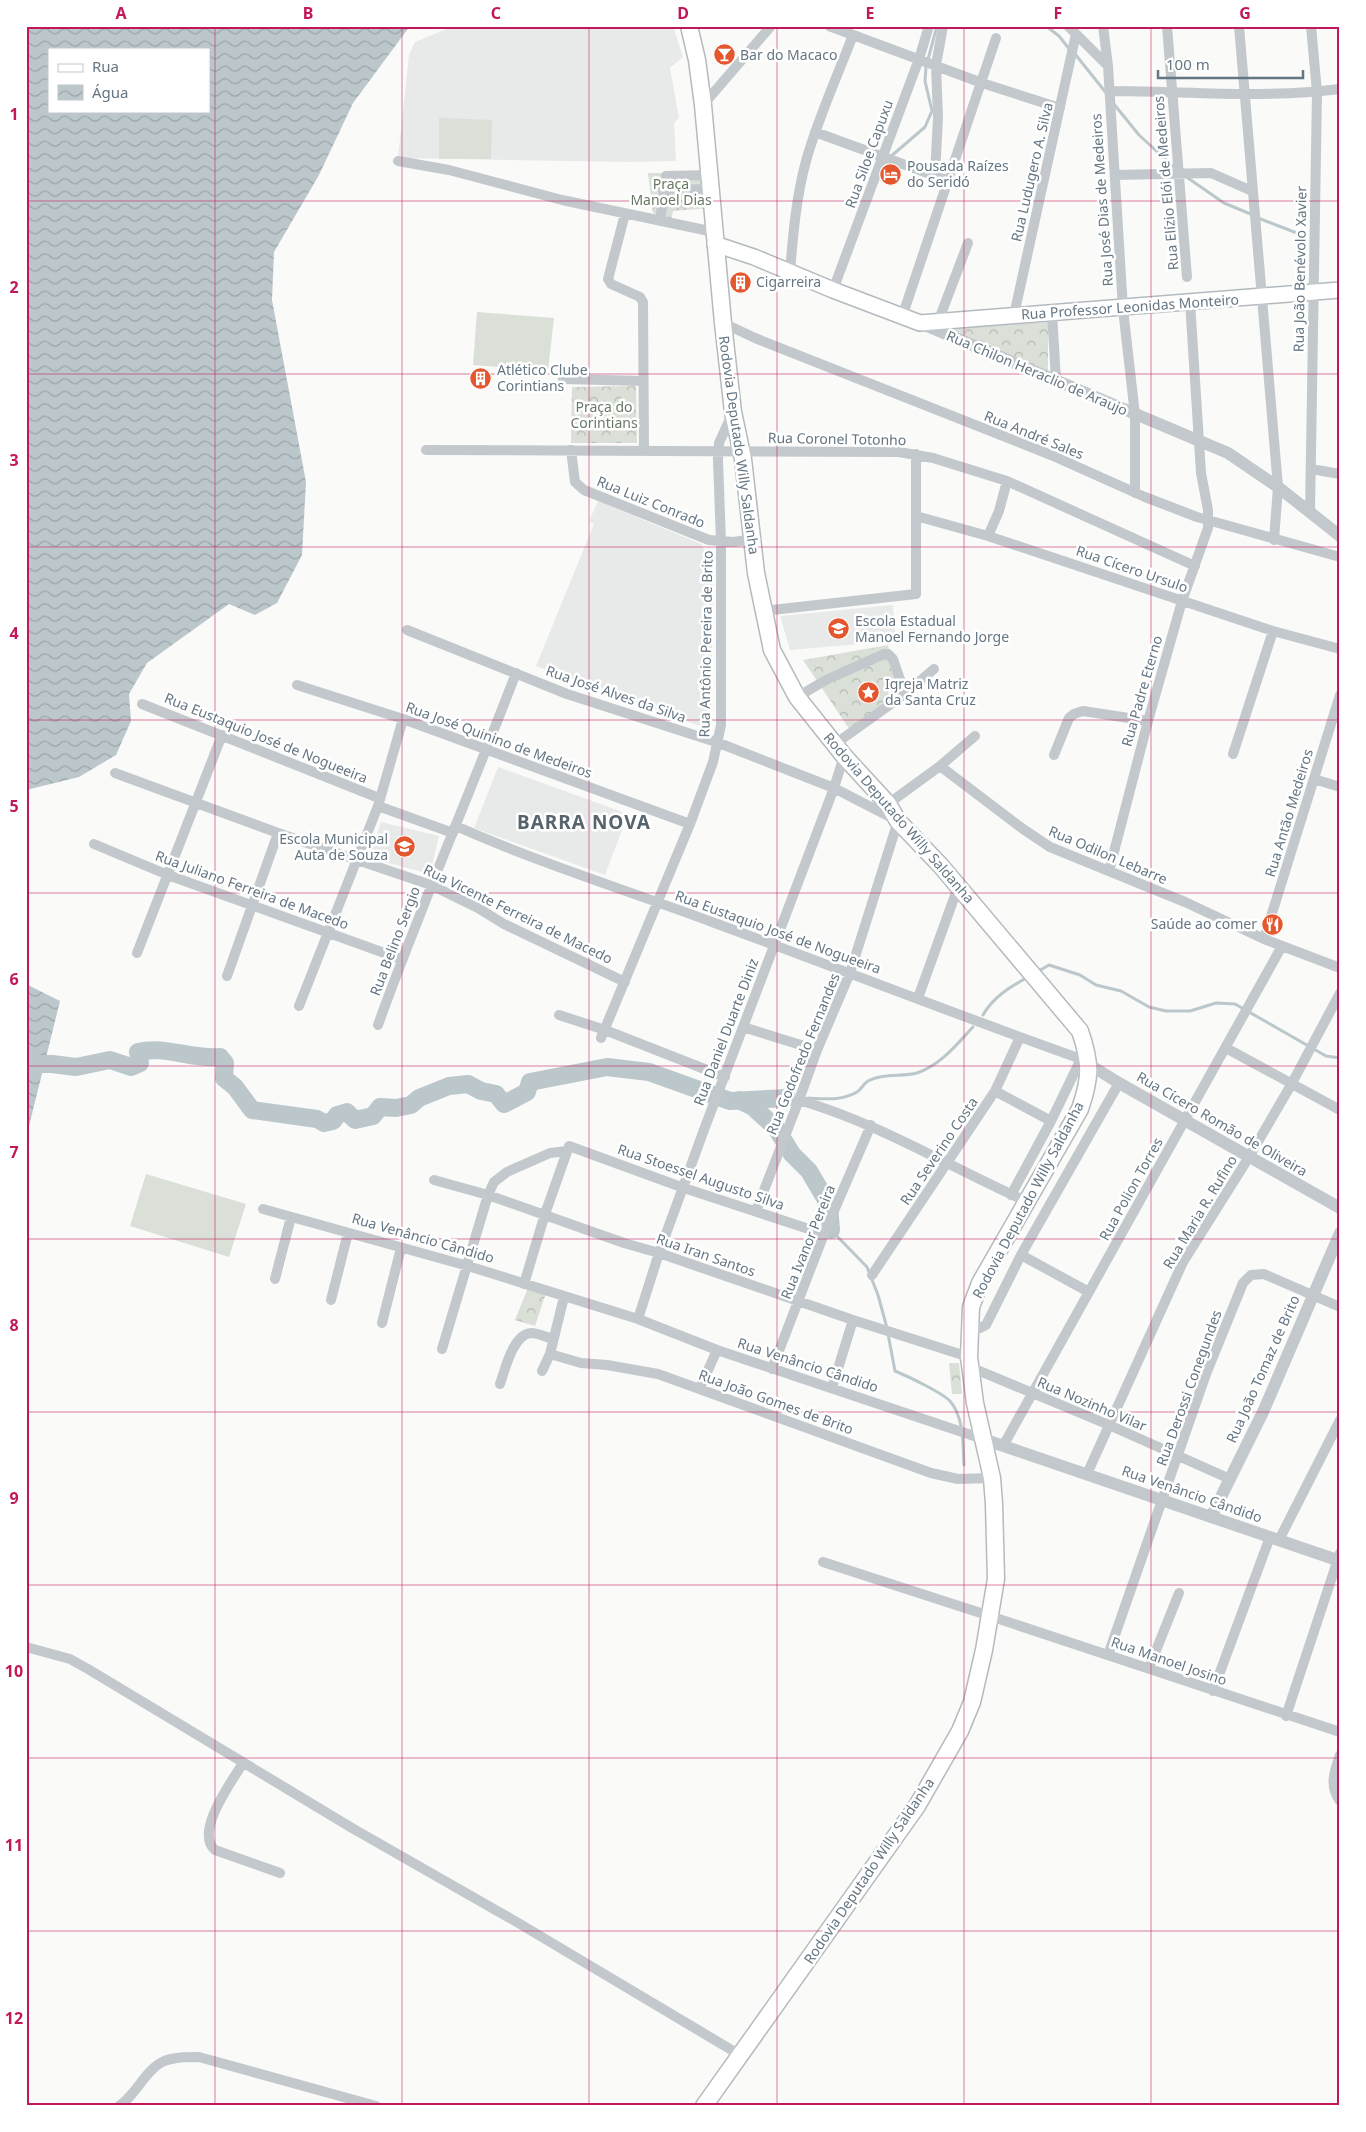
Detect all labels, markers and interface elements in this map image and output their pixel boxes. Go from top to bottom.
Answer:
text: A [115,2,127,24]
text: B [303,2,313,24]
text: C [491,2,501,24]
text: D [677,2,689,24]
text: E [866,2,875,24]
text: F [1054,2,1062,24]
text: G [1239,2,1251,24]
bar icon: Bar do Macaco [712,43,736,67]
place label: Bar do Macaco [740,45,837,64]
legend [48,48,210,112]
scale bar [1158,48,1304,80]
text: 100 m [1166,54,1210,74]
text: Rua [92,56,119,76]
text: Água [92,82,129,102]
street label: Rua Elízio Elói de Medeiros [1148,95,1183,271]
street label: Rua Siloe Capuxu [840,97,897,211]
street label: Rua Ludugero A. Silva [1006,100,1057,243]
text: 1 [9,103,19,125]
street label: Rua José Dias de Medeiros [1086,113,1117,287]
place label: Pousada Raízes do Seridó [907,156,1009,191]
hotel icon: Pousada Raízes do Seridó [879,162,903,186]
park label: Praça Manoel Dias [630,174,712,209]
street label: Rua João Benévolo Xavier [1289,186,1310,352]
building icon: Cigarreira [728,270,752,294]
place label: Cigarreira [756,272,821,291]
text: 2 [9,276,19,298]
street label: Rua Professor Leonidas Monteiro [1020,289,1240,324]
street label: Rua Chilon Heraclio de Araujo [944,326,1131,419]
street label: Rodovia Deputado Willy Saldanha [715,334,764,555]
place label: Atlético Clube Corintians [497,360,588,395]
building icon: Atlético Clube Corintians [469,366,493,390]
park label: Praça do Corintians [570,397,638,432]
street label: Rua André Sales [982,406,1087,463]
street label: Rua Coronel Totonho [768,428,906,449]
text: 3 [9,449,19,471]
street label: Rua Luiz Conrado [594,471,708,532]
street label: Rua Cícero Ursulo [1074,540,1191,597]
street label: Rua Antônio Pereira de Brito [694,550,717,738]
place label: Escola Estadual Manoel Fernando Jorge [855,611,1009,646]
school or university icon: Escola Estadual Manoel Fernando Jorge [827,617,851,641]
text: 4 [9,622,19,644]
street label: Rua Padre Eterno [1117,633,1166,748]
street label: Rua José Alves da Silva [543,661,689,726]
place label: Igreja Matriz da Santa Cruz [885,674,976,709]
place icon: Igreja Matriz da Santa Cruz [857,680,881,704]
street label: Rua Eustaquio José de Nogueeira [162,688,371,787]
street label: Rua José Quinino de Medeiros [403,697,595,782]
street label: Rodovia Deputado Willy Saldanha [820,728,979,907]
street label: Rua Antão Medeiros [1260,746,1317,879]
text: 5 [9,795,19,817]
district label: BARRA NOVA [517,809,651,835]
street label: Rua Odilon Lebarre [1046,821,1171,888]
place label: Escola Municipal Auta de Souza [279,829,388,864]
school or university icon: Escola Municipal Auta de Souza [392,835,416,859]
street label: Rua Juliano Ferreira de Macedo [153,846,352,933]
street label: Rua Vicente Ferreira de Macedo [421,859,616,968]
street label: Rua Belino Sergio [365,883,424,998]
street label: Rua Eustaquio José de Nogueeira [673,885,884,978]
restaurant icon: Saúde ao comer [1261,912,1285,936]
place label: Saúde ao comer [1151,914,1257,933]
street label: Rua Daniel Duarte Diniz [689,955,763,1108]
text: 6 [9,968,19,990]
street label: Rua Godofredo Fernandes [761,970,844,1138]
street label: Rua Cícero Romão de Oliveira [1133,1067,1311,1180]
street label: Rua Severino Costa [895,1093,982,1208]
street label: Rodovia Deputado Willy Saldanha [967,1098,1088,1302]
street label: Rua Polion Torres [1094,1134,1167,1244]
street label: Rua Stoessel Augusto Silva [615,1139,787,1214]
text: 7 [9,1141,19,1163]
street label: Rua Maria R. Rufino [1158,1151,1241,1272]
street label: Rua Ivanor Pereira [776,1182,839,1302]
street label: Rua Venâncio Cândido [350,1208,496,1267]
street label: Rua Iran Santos [654,1229,759,1280]
street label: Rua João Tomaz de Brito [1221,1292,1304,1446]
street label: Rua Derossi Conegundes [1151,1307,1226,1468]
text: 8 [9,1314,19,1336]
street label: Rua Venâncio Cândido [735,1333,881,1396]
street label: Rua João Gomes de Brito [696,1365,856,1438]
street label: Rua Nozinho Vilar [1035,1372,1150,1435]
street label: Rua Venâncio Cândido [1120,1461,1265,1526]
text: 9 [9,1487,19,1509]
street label: Rua Manoel Josino [1109,1632,1230,1689]
text: 10 [5,1660,23,1682]
street label: Rodovia Deputado Willy Saldanha [799,1774,938,1967]
text: 11 [5,1834,23,1856]
text: 12 [5,2007,23,2029]

